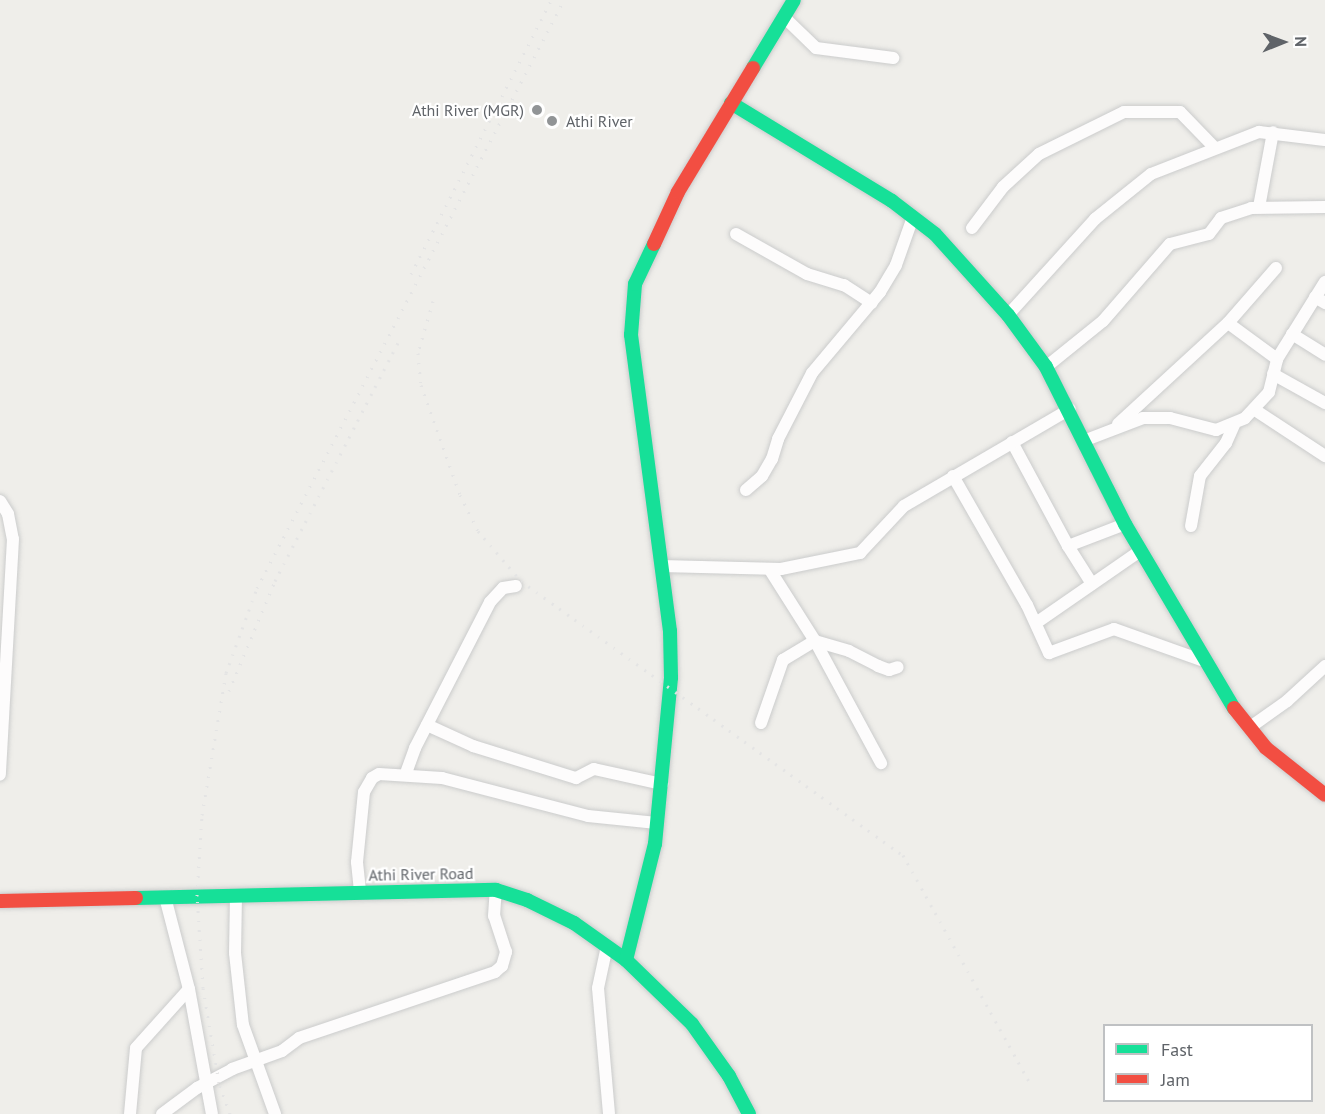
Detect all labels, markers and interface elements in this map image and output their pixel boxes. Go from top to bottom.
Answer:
north arrow [1253,12,1313,72]
text: N [1291,36,1311,47]
place label: Athi River (MGR) [412,100,524,120]
marker: Athi River (MGR) [528,101,546,119]
place label: Athi River [566,111,633,131]
marker: Athi River [543,112,561,130]
street label: Athi River Road [368,863,474,885]
legend [1103,1024,1313,1102]
text: Fast [1161,1038,1193,1061]
text: Jam [1161,1068,1190,1091]

